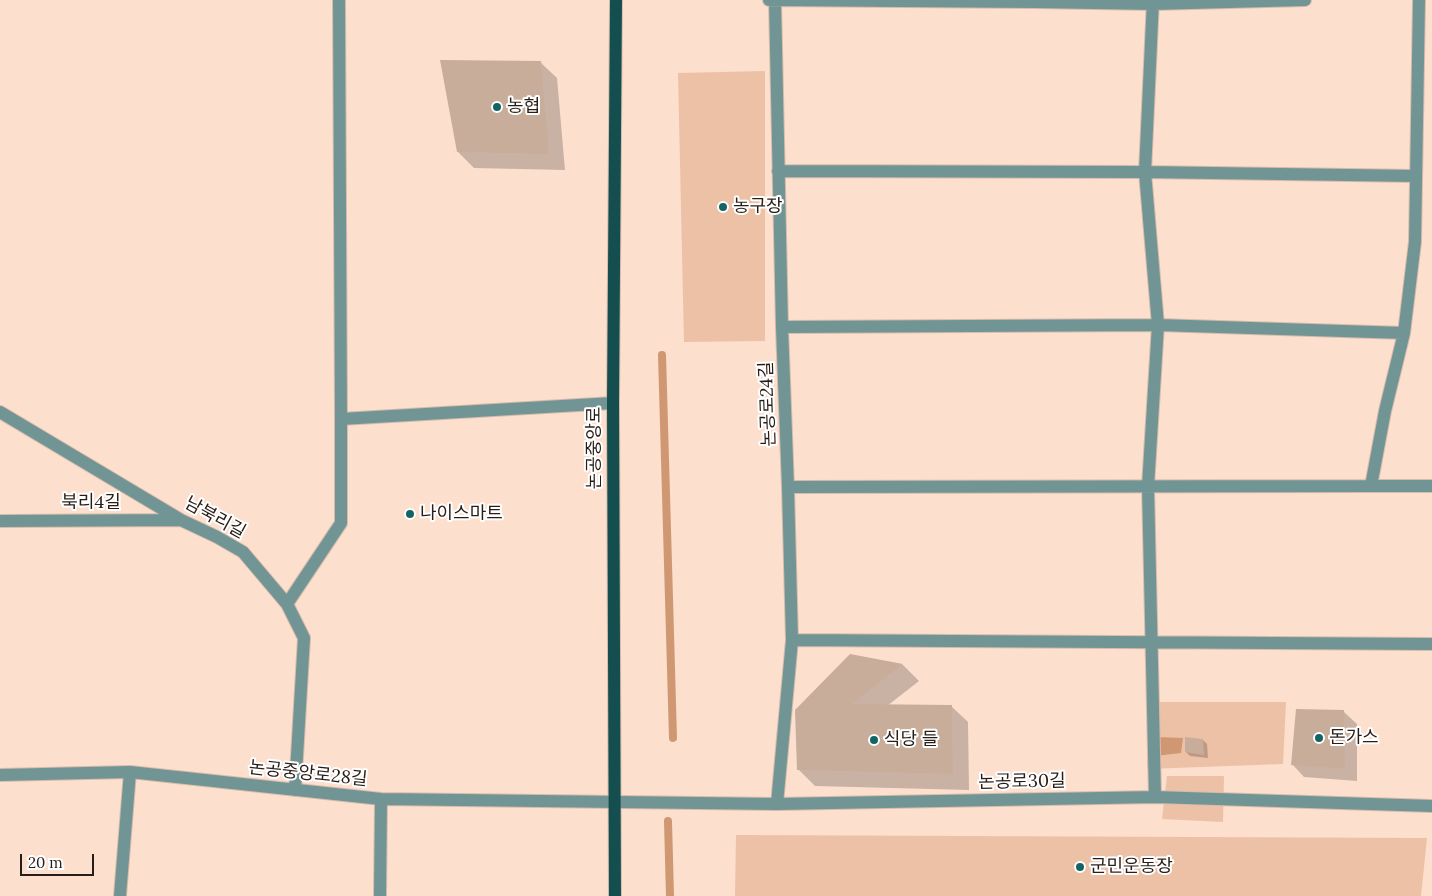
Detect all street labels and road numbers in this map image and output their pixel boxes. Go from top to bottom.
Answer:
street label: 논공로24길 [756,361,780,447]
street label: 논공중앙로 [584,407,606,489]
street label: 북리4길 [61,492,121,514]
street label: 남북리길 [181,492,249,544]
street label: 논공중앙로28길 [248,757,368,791]
street label: 논공로30길 [978,770,1066,794]

